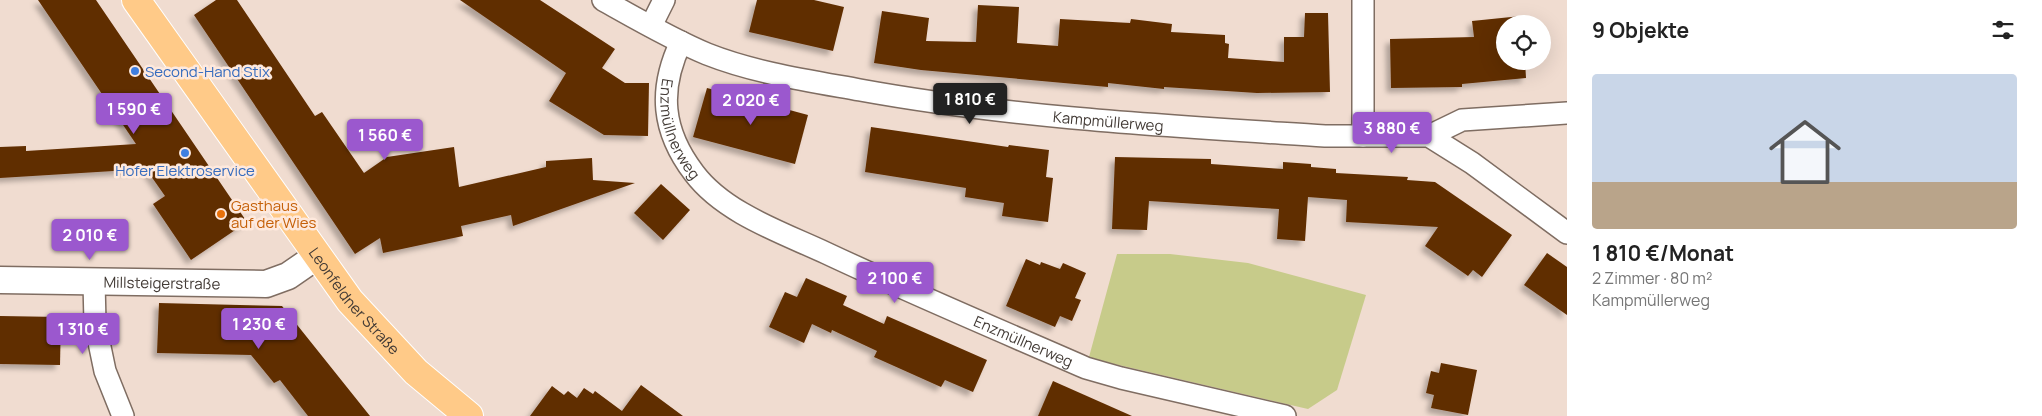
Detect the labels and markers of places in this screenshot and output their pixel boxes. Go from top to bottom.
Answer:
place label: Second-Hand Stix [145,61,270,82]
marker: Second-Hand Stix [129,65,141,77]
pin: 1 810 € [924,82,1016,125]
pin: 2 020 € [705,84,797,126]
pin: 1 590 € [88,92,180,135]
pin: 3 880 € [1346,112,1438,154]
pin: 1 560 € [339,119,431,161]
marker: Hofer Elektroservice [179,147,191,159]
place label: Hofer Elektroservice [115,160,255,181]
place label: Gasthaus auf der Wies [231,195,317,233]
marker: Gasthaus auf der Wies [215,208,227,220]
pin: 2 010 € [44,218,136,261]
pin: 2 100 € [849,262,941,304]
pin: 1 230 € [213,308,305,350]
pin: 1 310 € [37,312,129,355]

